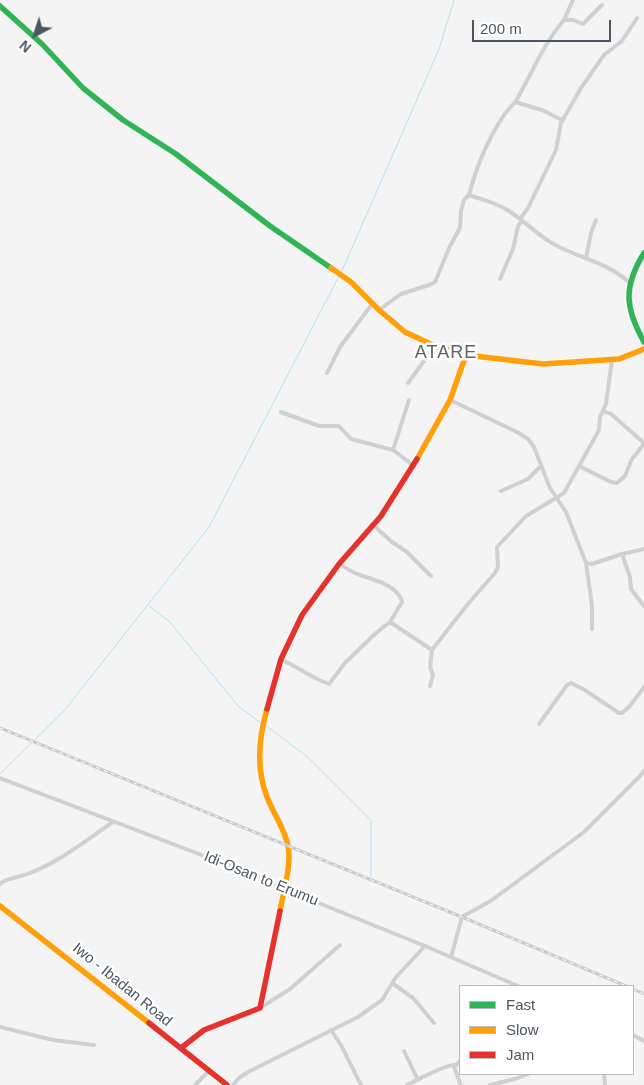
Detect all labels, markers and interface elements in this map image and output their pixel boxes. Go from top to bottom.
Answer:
north arrow [10,10,60,60]
scale bar [474,10,613,42]
text: 200 m [480,20,522,37]
text: N [16,37,34,56]
district label: ATARE [414,342,478,364]
street label: Idi-Osan to Erumu [201,848,321,910]
street label: Iwo - Ibadan Road [69,939,175,1031]
legend [459,985,634,1075]
text: Fast [506,996,535,1013]
text: Slow [506,1021,539,1038]
text: Jam [506,1046,534,1063]

